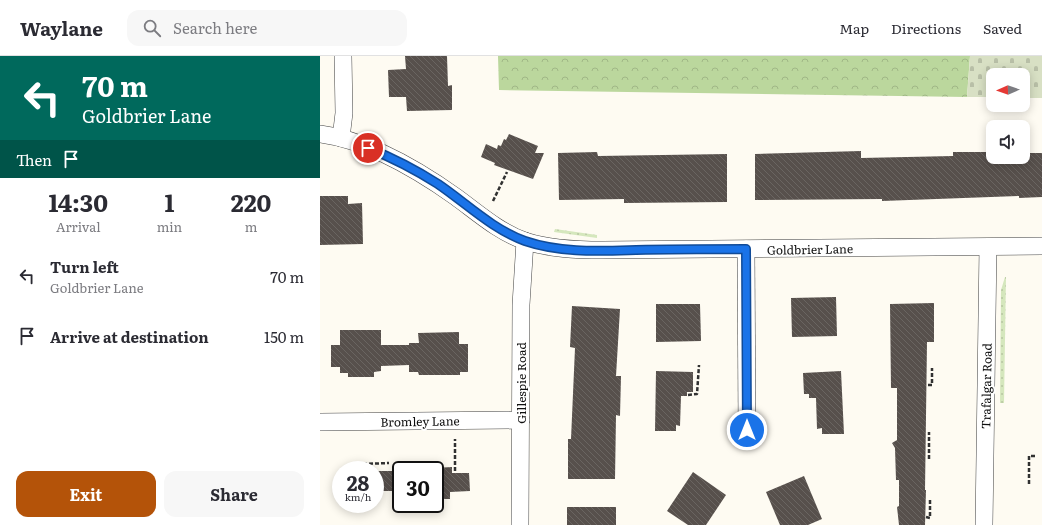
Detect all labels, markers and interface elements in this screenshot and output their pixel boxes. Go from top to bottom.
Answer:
search box [127,10,407,46]
text: Waylane [20,14,103,42]
text: Search here [173,16,257,39]
icon: search [141,17,163,39]
text: Map [839,18,869,38]
text: Directions [891,18,961,38]
text: Saved [983,18,1022,38]
text: 70 m [82,64,148,106]
north arrow [986,68,1030,112]
map controls [986,68,1030,164]
icon: left [16,72,68,124]
text: Goldbrier Lane [82,102,211,129]
button: sound [986,120,1030,164]
pin [351,131,385,165]
icon: arrive [357,137,379,159]
text: Then [16,148,52,171]
icon: arrive [60,148,82,170]
text: 14:30 [49,184,108,219]
text: 1 [164,184,174,219]
text: 220 [231,184,271,219]
text: Arrival [56,217,101,236]
text: min [157,217,182,236]
text: m [245,217,257,236]
street label: Goldbrier Lane [767,239,853,259]
text: Turn left [50,255,119,278]
icon: left [16,265,38,287]
text: 70 m [270,265,304,288]
text: Goldbrier Lane [50,278,143,297]
icon: arrive [16,325,38,347]
text: Arrive at destination [50,325,209,348]
text: 150 m [264,325,304,348]
street label: Gillespie Road [512,342,530,424]
street label: Trafalgar Road [976,342,996,429]
position arrow [726,409,768,451]
street label: Bromley Lane [380,411,460,431]
speed limit sign: 30 [392,461,444,513]
text: 28 [347,467,369,497]
button: Exit [16,471,156,517]
button: Share [164,471,304,517]
text: km/h [345,489,371,504]

